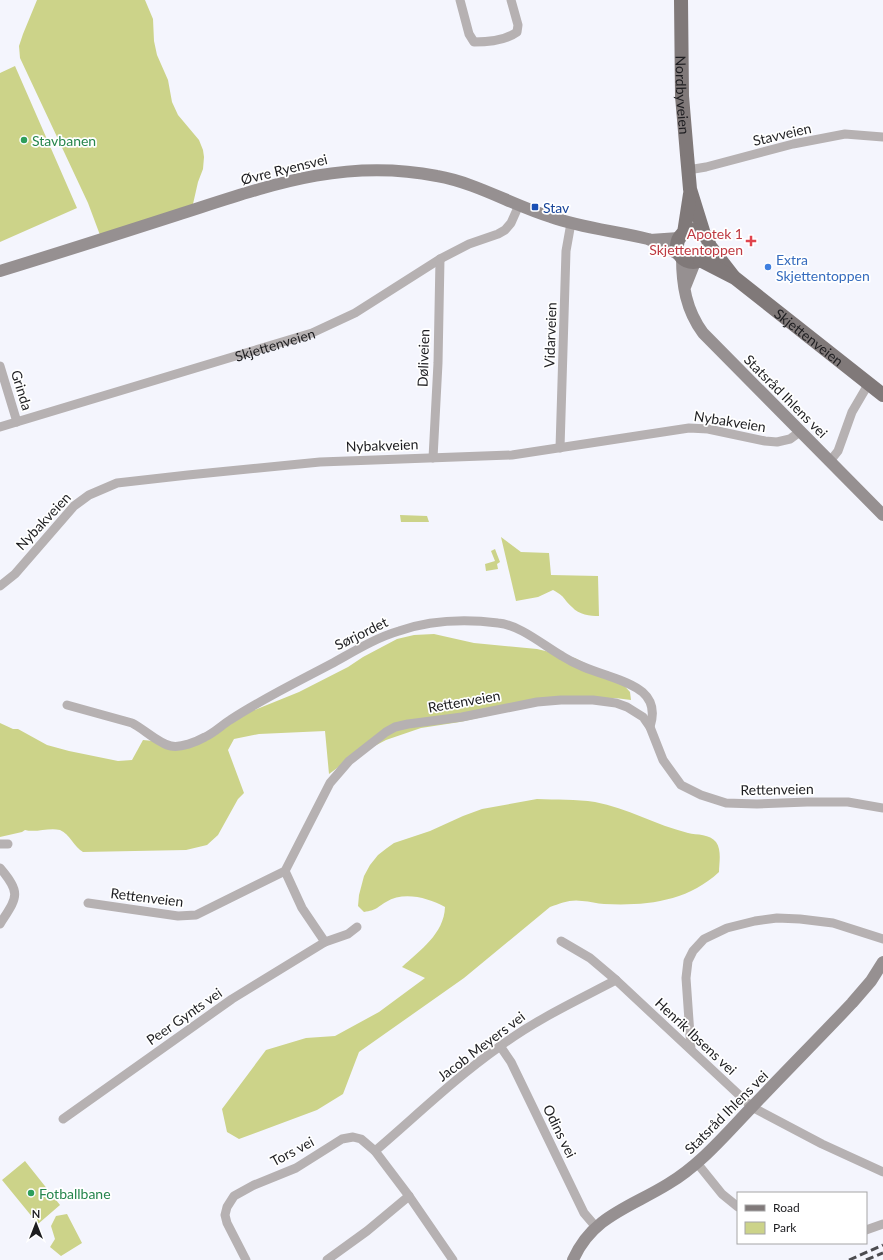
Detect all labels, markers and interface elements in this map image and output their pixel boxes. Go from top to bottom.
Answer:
street label: Nordbyveien [673,55,694,135]
street label: Stavveien [751,119,813,149]
place label: Stavbanen [32,132,96,149]
marker: Stavbanen [19,135,29,145]
street label: Øvre Ryensvei [239,150,329,188]
place label: Stav [543,199,570,216]
marker: Stav [530,202,540,212]
place label: Apotek 1 Skjettentoppen [649,225,743,258]
marker: Apotek 1 Skjettentoppen [746,236,756,246]
place label: Extra Skjettentoppen [776,251,870,284]
marker: Extra Skjettentoppen [763,262,773,272]
street label: Vidarveien [540,302,560,368]
street label: Skjettenveien [771,304,847,369]
street label: Skjettenveien [233,324,317,364]
street label: Døliveien [413,329,433,387]
street label: Statsråd Ihlens vei [741,351,831,441]
street label: Grinda [8,368,36,412]
street label: Nybakveien [693,407,767,435]
street label: Nybakveien [345,435,419,455]
street label: Nybakveien [12,489,74,553]
street label: Sørjordet [332,613,390,653]
street label: Rettenveien [426,686,502,716]
street label: Rettenveien [740,780,814,798]
street label: Rettenveien [110,884,184,910]
street label: Peer Gynts vei [143,984,225,1048]
street label: Henrik Ibsens vei [652,994,740,1078]
street label: Jacob Meyers vei [434,1008,528,1084]
street label: Statsråd Ihlens vei [681,1067,771,1157]
street label: Odins vei [540,1102,580,1160]
street label: Tors vei [267,1133,317,1169]
place label: Fotballbane [39,1185,111,1202]
marker: Fotballbane [26,1188,36,1198]
legend [737,1192,867,1244]
text: Road [773,1200,800,1215]
north arrow [16,1204,56,1244]
text: N [32,1207,40,1220]
text: Park [773,1220,797,1235]

